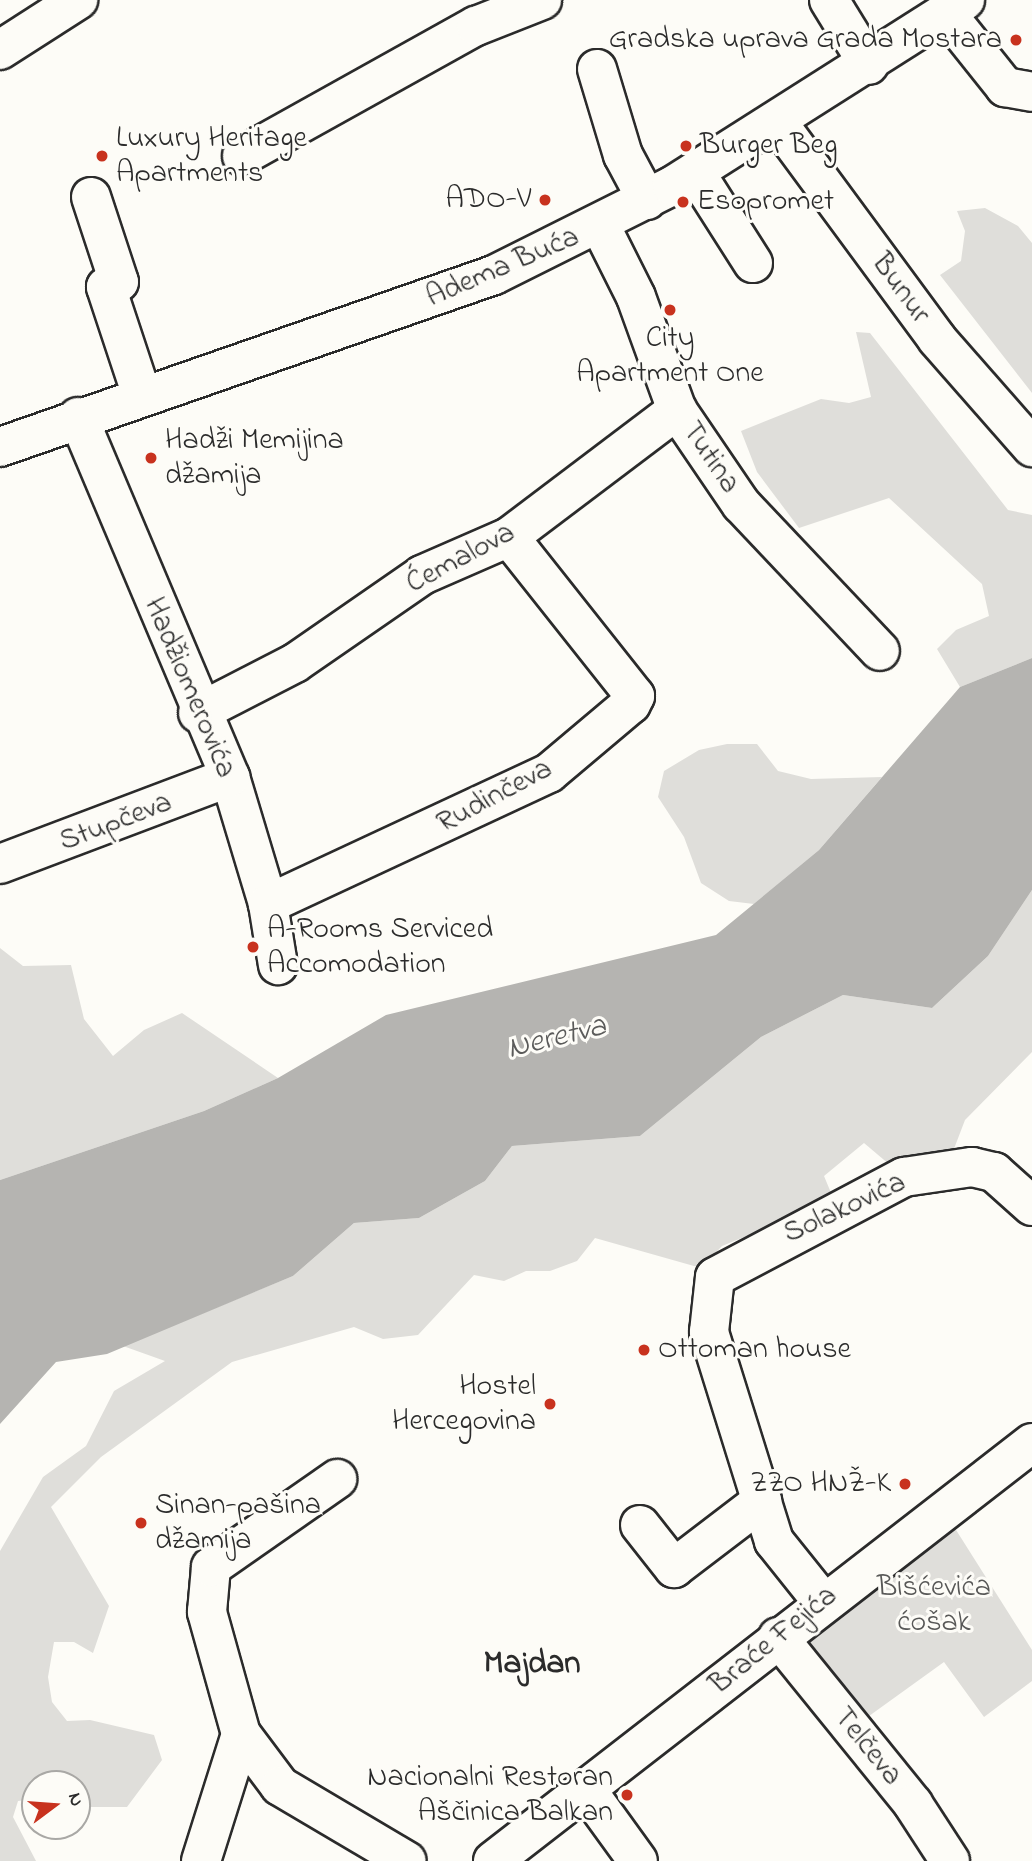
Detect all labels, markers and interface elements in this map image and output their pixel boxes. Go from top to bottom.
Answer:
place label: Gradska uprava Grada Mostara [609,22,1002,58]
marker: Gradska uprava Grada Mostara [1008,32,1024,48]
place label: Luxury Heritage Apartments [116,121,307,192]
place label: Burger Beg [700,128,837,164]
marker: Burger Beg [678,138,694,154]
marker: Luxury Heritage Apartments [94,148,110,164]
place label: ADO-V [445,182,531,218]
place label: Esopromet [697,184,834,220]
marker: ADO-V [537,192,553,208]
marker: Esopromet [675,194,691,210]
street label: Adema Buća [421,220,585,316]
street label: Bunur [862,247,938,331]
marker: City Apartment One [662,302,678,318]
place label: City Apartment One [576,321,764,392]
street label: Tutina [673,415,747,501]
place label: Hadži Memijina džamija [165,423,344,494]
marker: Hadži Memijina džamija [143,450,159,466]
street label: Ćemalova [401,515,521,603]
street label: Hadžiomerovića [135,593,243,783]
street label: Rudinčeva [431,752,559,842]
street label: Stupčeva [55,785,177,861]
place label: A-Rooms Serviced Accomodation [267,912,493,982]
marker: A-Rooms Serviced Accomodation [245,939,261,955]
water label: Neretva [504,1008,610,1070]
street label: Solakovića [778,1165,912,1253]
place label: Ottoman house [658,1332,851,1368]
marker: Ottoman house [636,1342,652,1358]
place label: Hostel Hercegovina [392,1369,536,1440]
marker: Hostel Hercegovina [542,1396,558,1412]
place label: ZZO HNŽ-K [750,1466,891,1502]
marker: ZZO HNŽ-K [897,1476,913,1492]
place label: Sinan-pašina džamija [155,1488,321,1558]
marker: Sinan-pašina džamija [133,1515,149,1531]
park label: Bišćevića ćošak [877,1570,991,1640]
street label: Braće Fejića [703,1579,845,1703]
district label: Majdan [483,1645,581,1685]
street label: Telčeva [825,1701,909,1793]
place label: Nacionalni Restoran Aščinica Balkan [367,1760,613,1830]
north arrow [21,1770,91,1840]
marker: Nacionalni Restoran Aščinica Balkan [619,1787,635,1803]
text: N [60,1790,89,1810]

